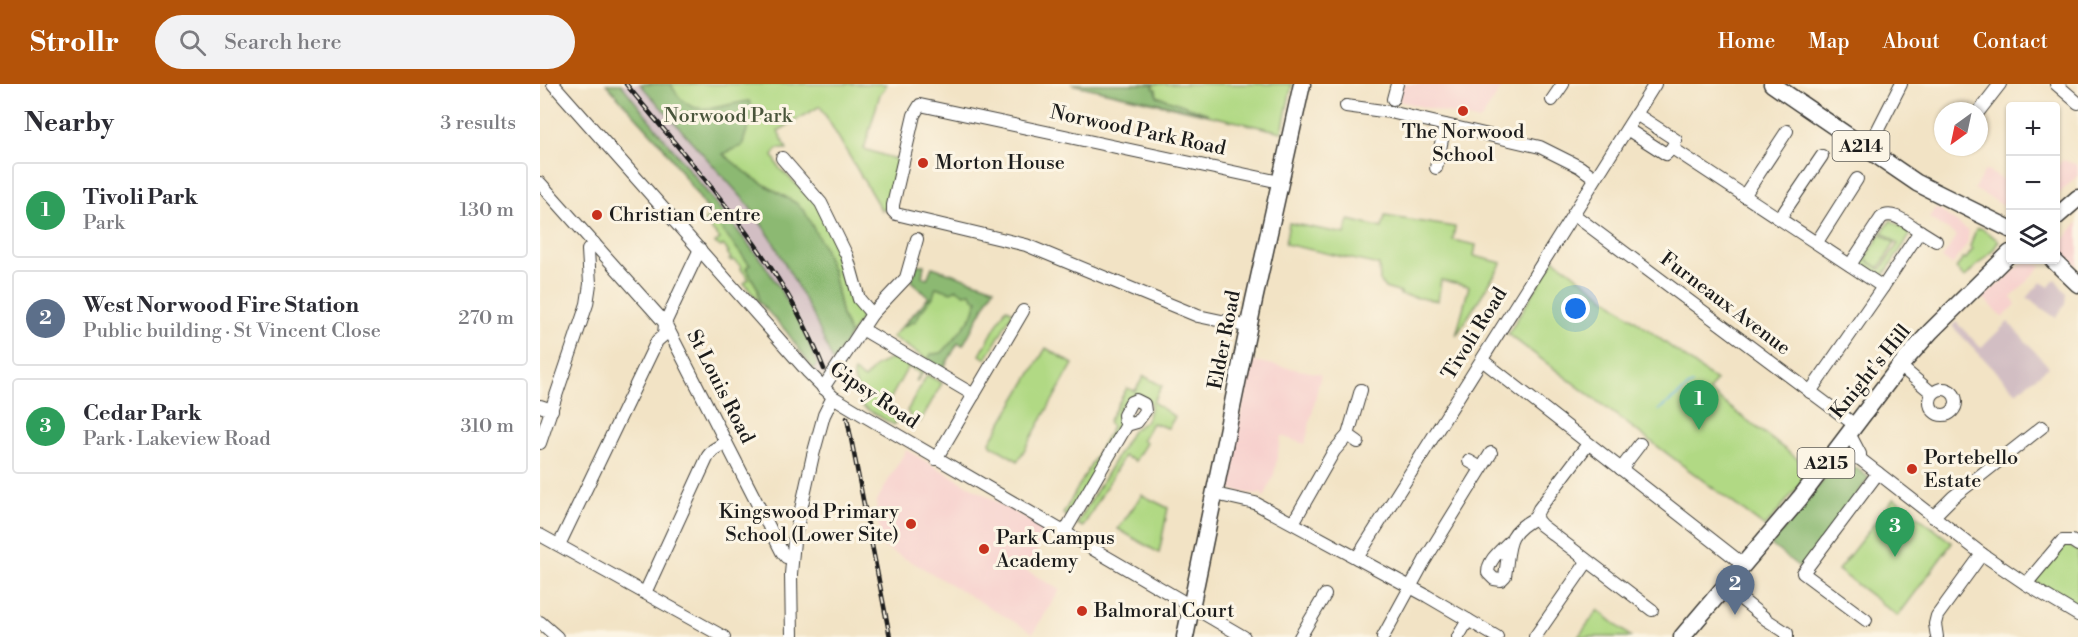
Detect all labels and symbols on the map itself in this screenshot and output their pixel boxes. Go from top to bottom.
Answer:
street label: Norwood Park Road [1048,100,1229,162]
north arrow [1934,102,1988,156]
park label: Norwood Park [664,104,794,129]
marker: The Norwood School [1456,104,1470,118]
place label: The Norwood School [1402,120,1525,168]
road number: A214 [1832,131,1890,161]
place label: Morton House [935,151,1065,176]
marker: Morton House [916,156,930,170]
place label: Christian Centre [609,203,760,228]
marker: Christian Centre [590,208,604,222]
street label: Furneaux Avenue [1655,247,1795,361]
street label: Tivoli Road [1437,283,1514,385]
street label: Elder Road [1203,288,1247,392]
your location [1561,294,1590,323]
street label: Knight's Hill [1825,320,1917,424]
street label: St Louis Road [681,326,760,449]
street label: Gipsy Road [825,357,924,435]
pin: 1 [1680,380,1718,430]
place label: Portebello Estate [1924,446,2018,494]
road number: A215 [1798,448,1854,478]
marker: Portebello Estate [1905,462,1919,476]
place label: Kingswood Primary School (Lower Site) [719,500,899,548]
pin: 3 [1876,508,1914,557]
marker: Kingswood Primary School (Lower Site) [904,517,918,531]
place label: Park Campus Academy [995,526,1115,574]
marker: Park Campus Academy [977,542,991,556]
pin: 2 [1716,566,1754,615]
place label: Balmoral Court [1093,599,1234,624]
marker: Balmoral Court [1075,604,1089,618]

